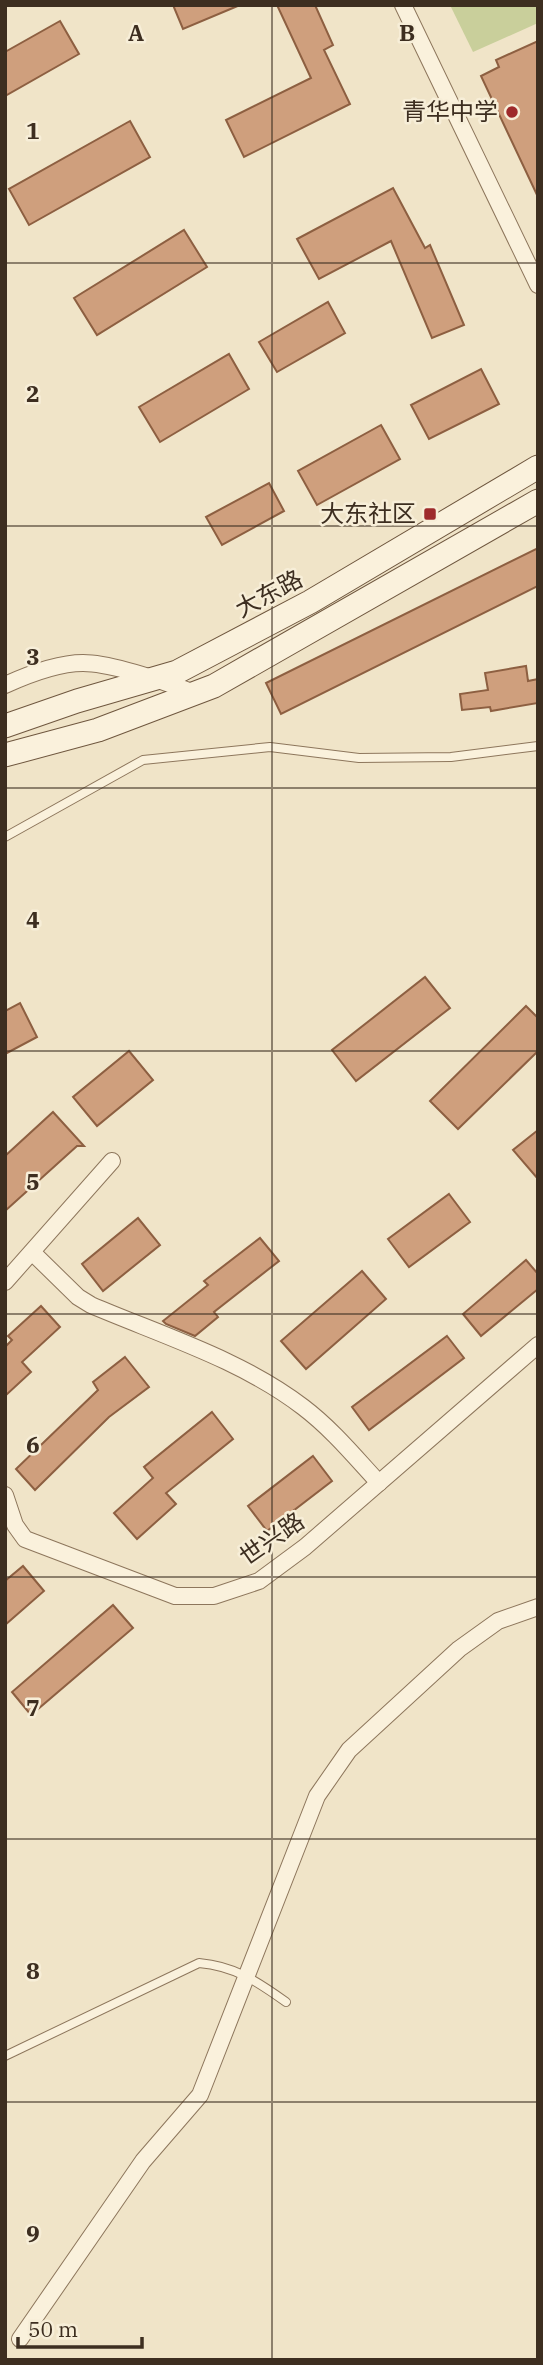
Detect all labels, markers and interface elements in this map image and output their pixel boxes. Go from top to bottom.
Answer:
text: A [128,17,144,47]
text: B [399,17,415,47]
place label: 青华中学 [402,95,498,127]
marker: 青华中学 [504,104,520,120]
text: 1 [26,115,40,145]
text: 2 [26,378,40,408]
place label: 大东社区 [320,497,416,529]
marker: 大东社区 [422,506,438,522]
street label: 大东路 [229,562,308,624]
text: 3 [26,641,40,671]
text: 4 [26,904,40,934]
text: 5 [26,1166,40,1196]
text: 6 [26,1429,40,1459]
street label: 世兴路 [233,1504,310,1572]
text: 7 [26,1692,40,1722]
text: 8 [26,1955,40,1985]
text: 9 [26,2218,40,2248]
scale bar [18,2306,142,2350]
text: 50 m [28,2315,78,2343]

